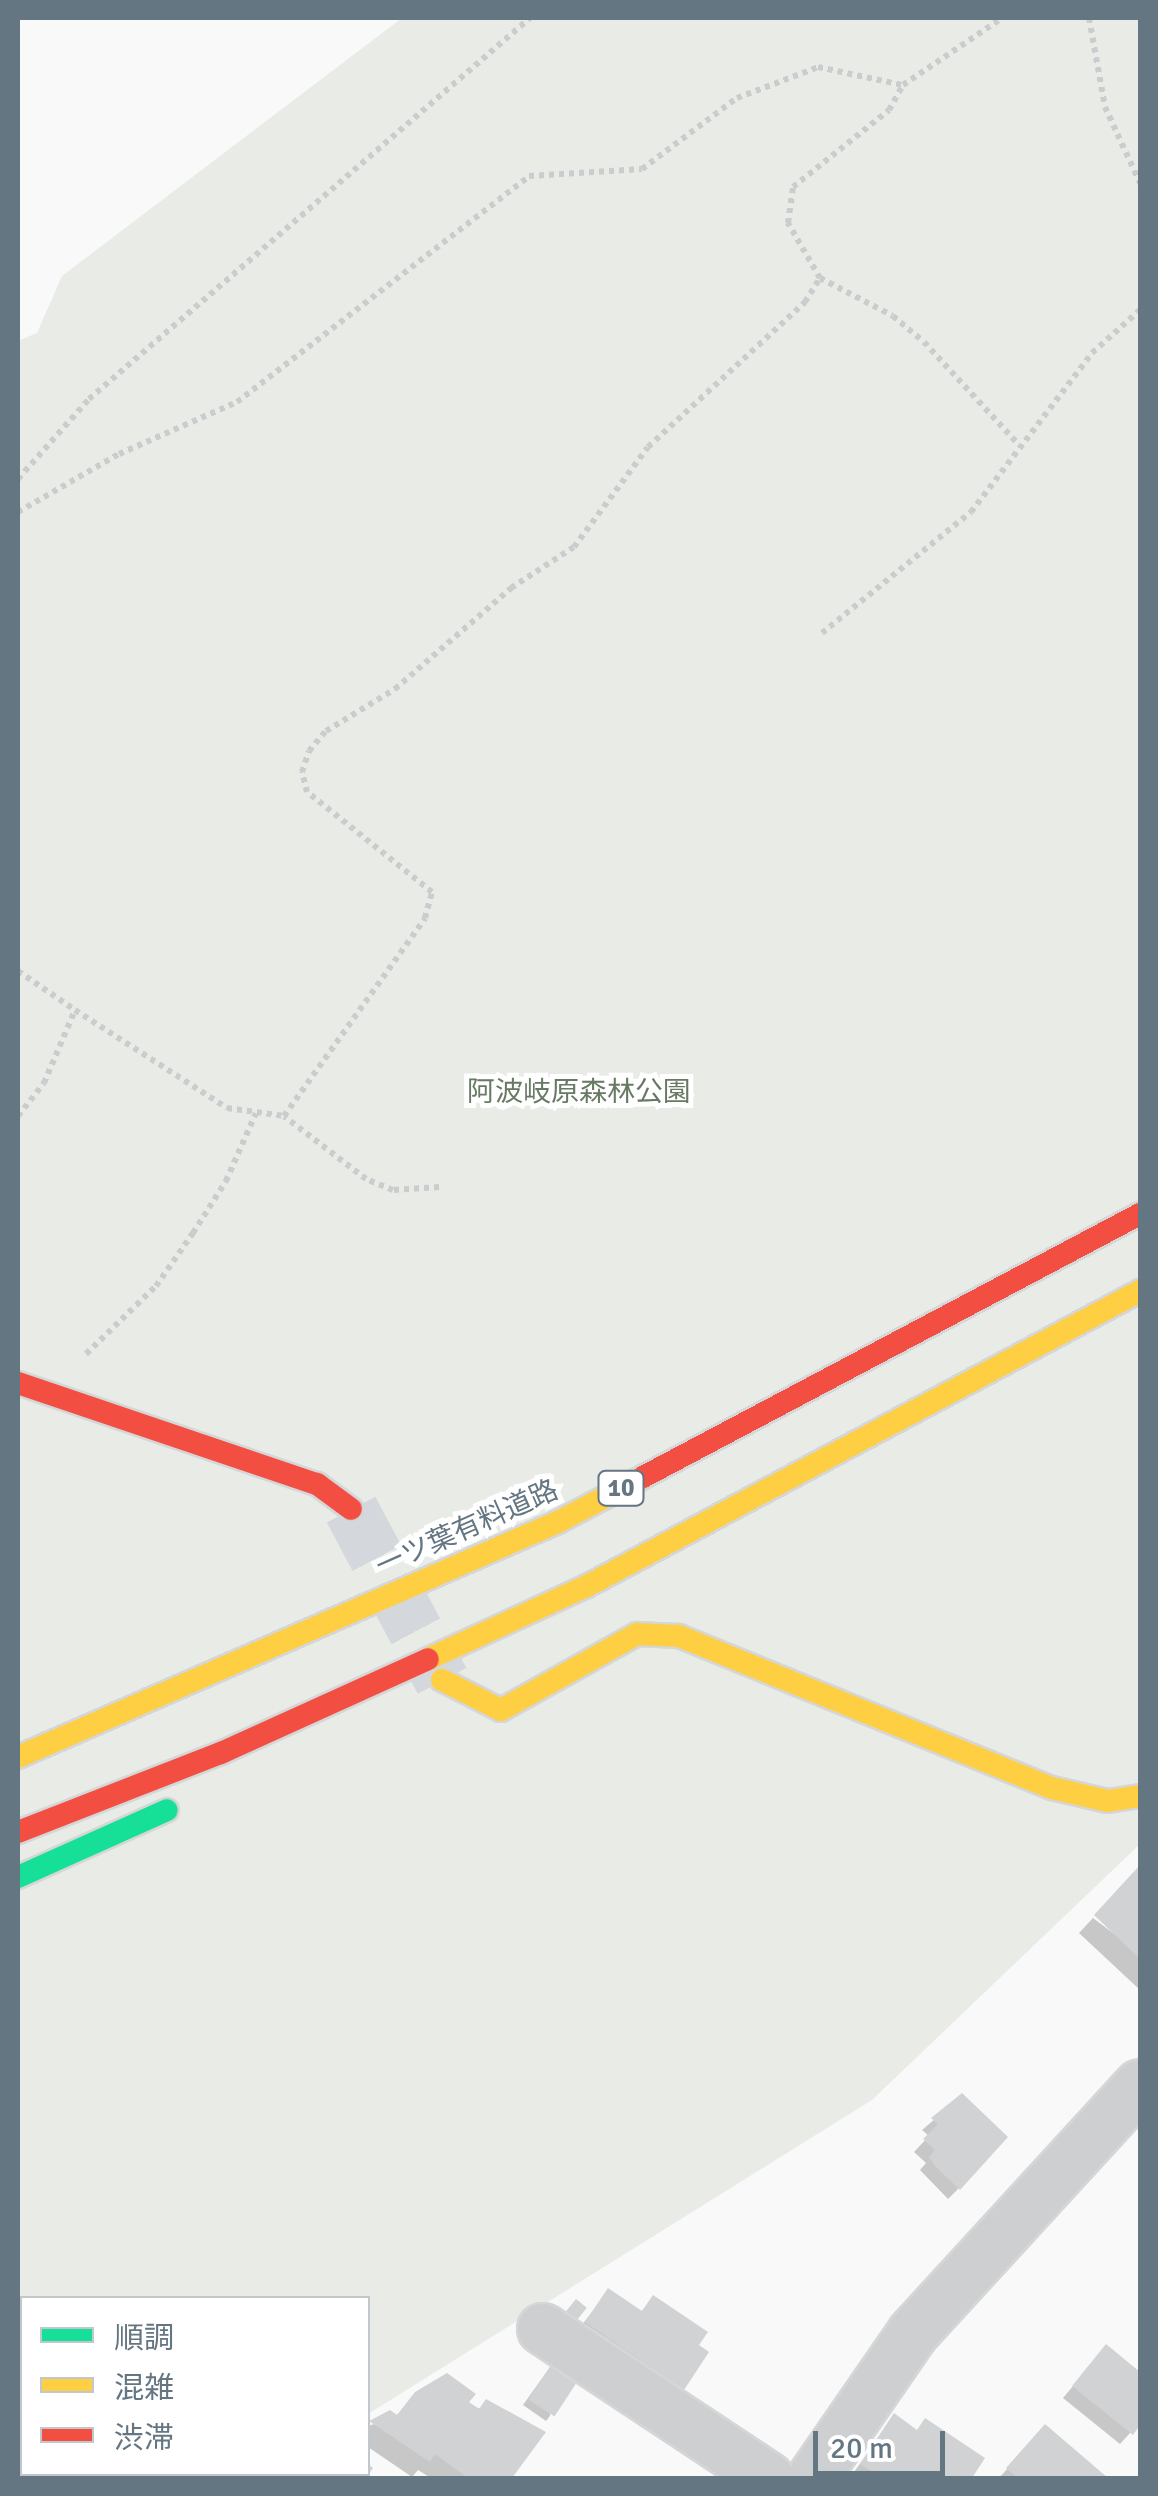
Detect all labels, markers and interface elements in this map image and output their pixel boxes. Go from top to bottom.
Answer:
park label: 阿波岐原森林公園 [467,1075,691,1109]
road number: 10 [596,1468,646,1508]
street label: 一ツ葉有料道路 [371,1473,563,1583]
legend [20,2296,370,2476]
text: 順調 [114,2320,174,2357]
text: 混雑 [114,2370,174,2407]
scale bar [818,2411,950,2473]
text: 渋滞 [114,2420,174,2457]
text: 20 m [830,2430,893,2467]

